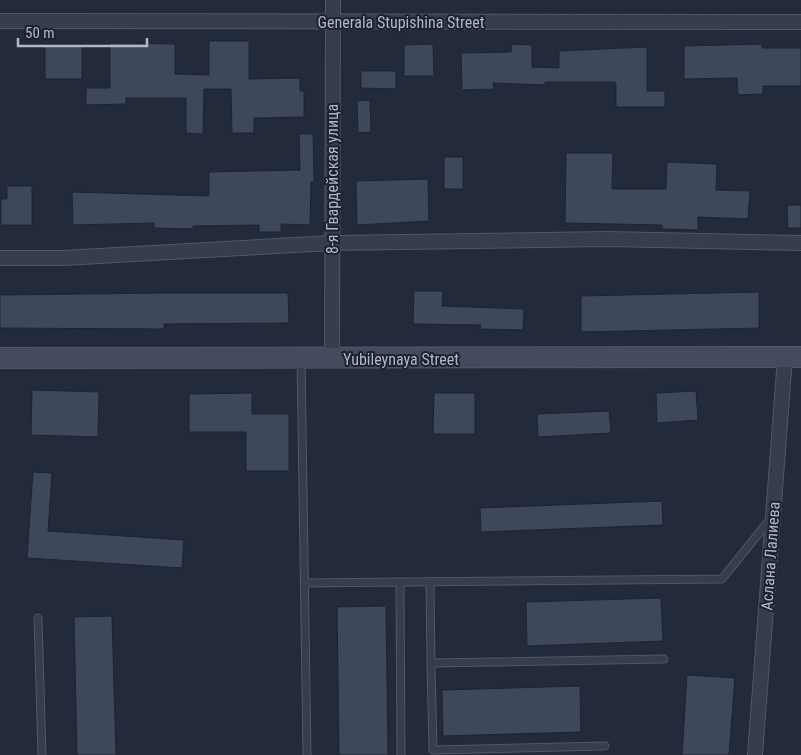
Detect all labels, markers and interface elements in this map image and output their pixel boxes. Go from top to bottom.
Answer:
street label: Generala Stupishina Street [317,13,485,32]
scale bar [18,15,146,47]
text: 50 m [25,24,55,42]
street label: 8-я Гвардейская улица [323,104,342,254]
street label: Yubileynaya Street [343,350,459,369]
street label: Аслана Лалиева [757,501,784,611]

